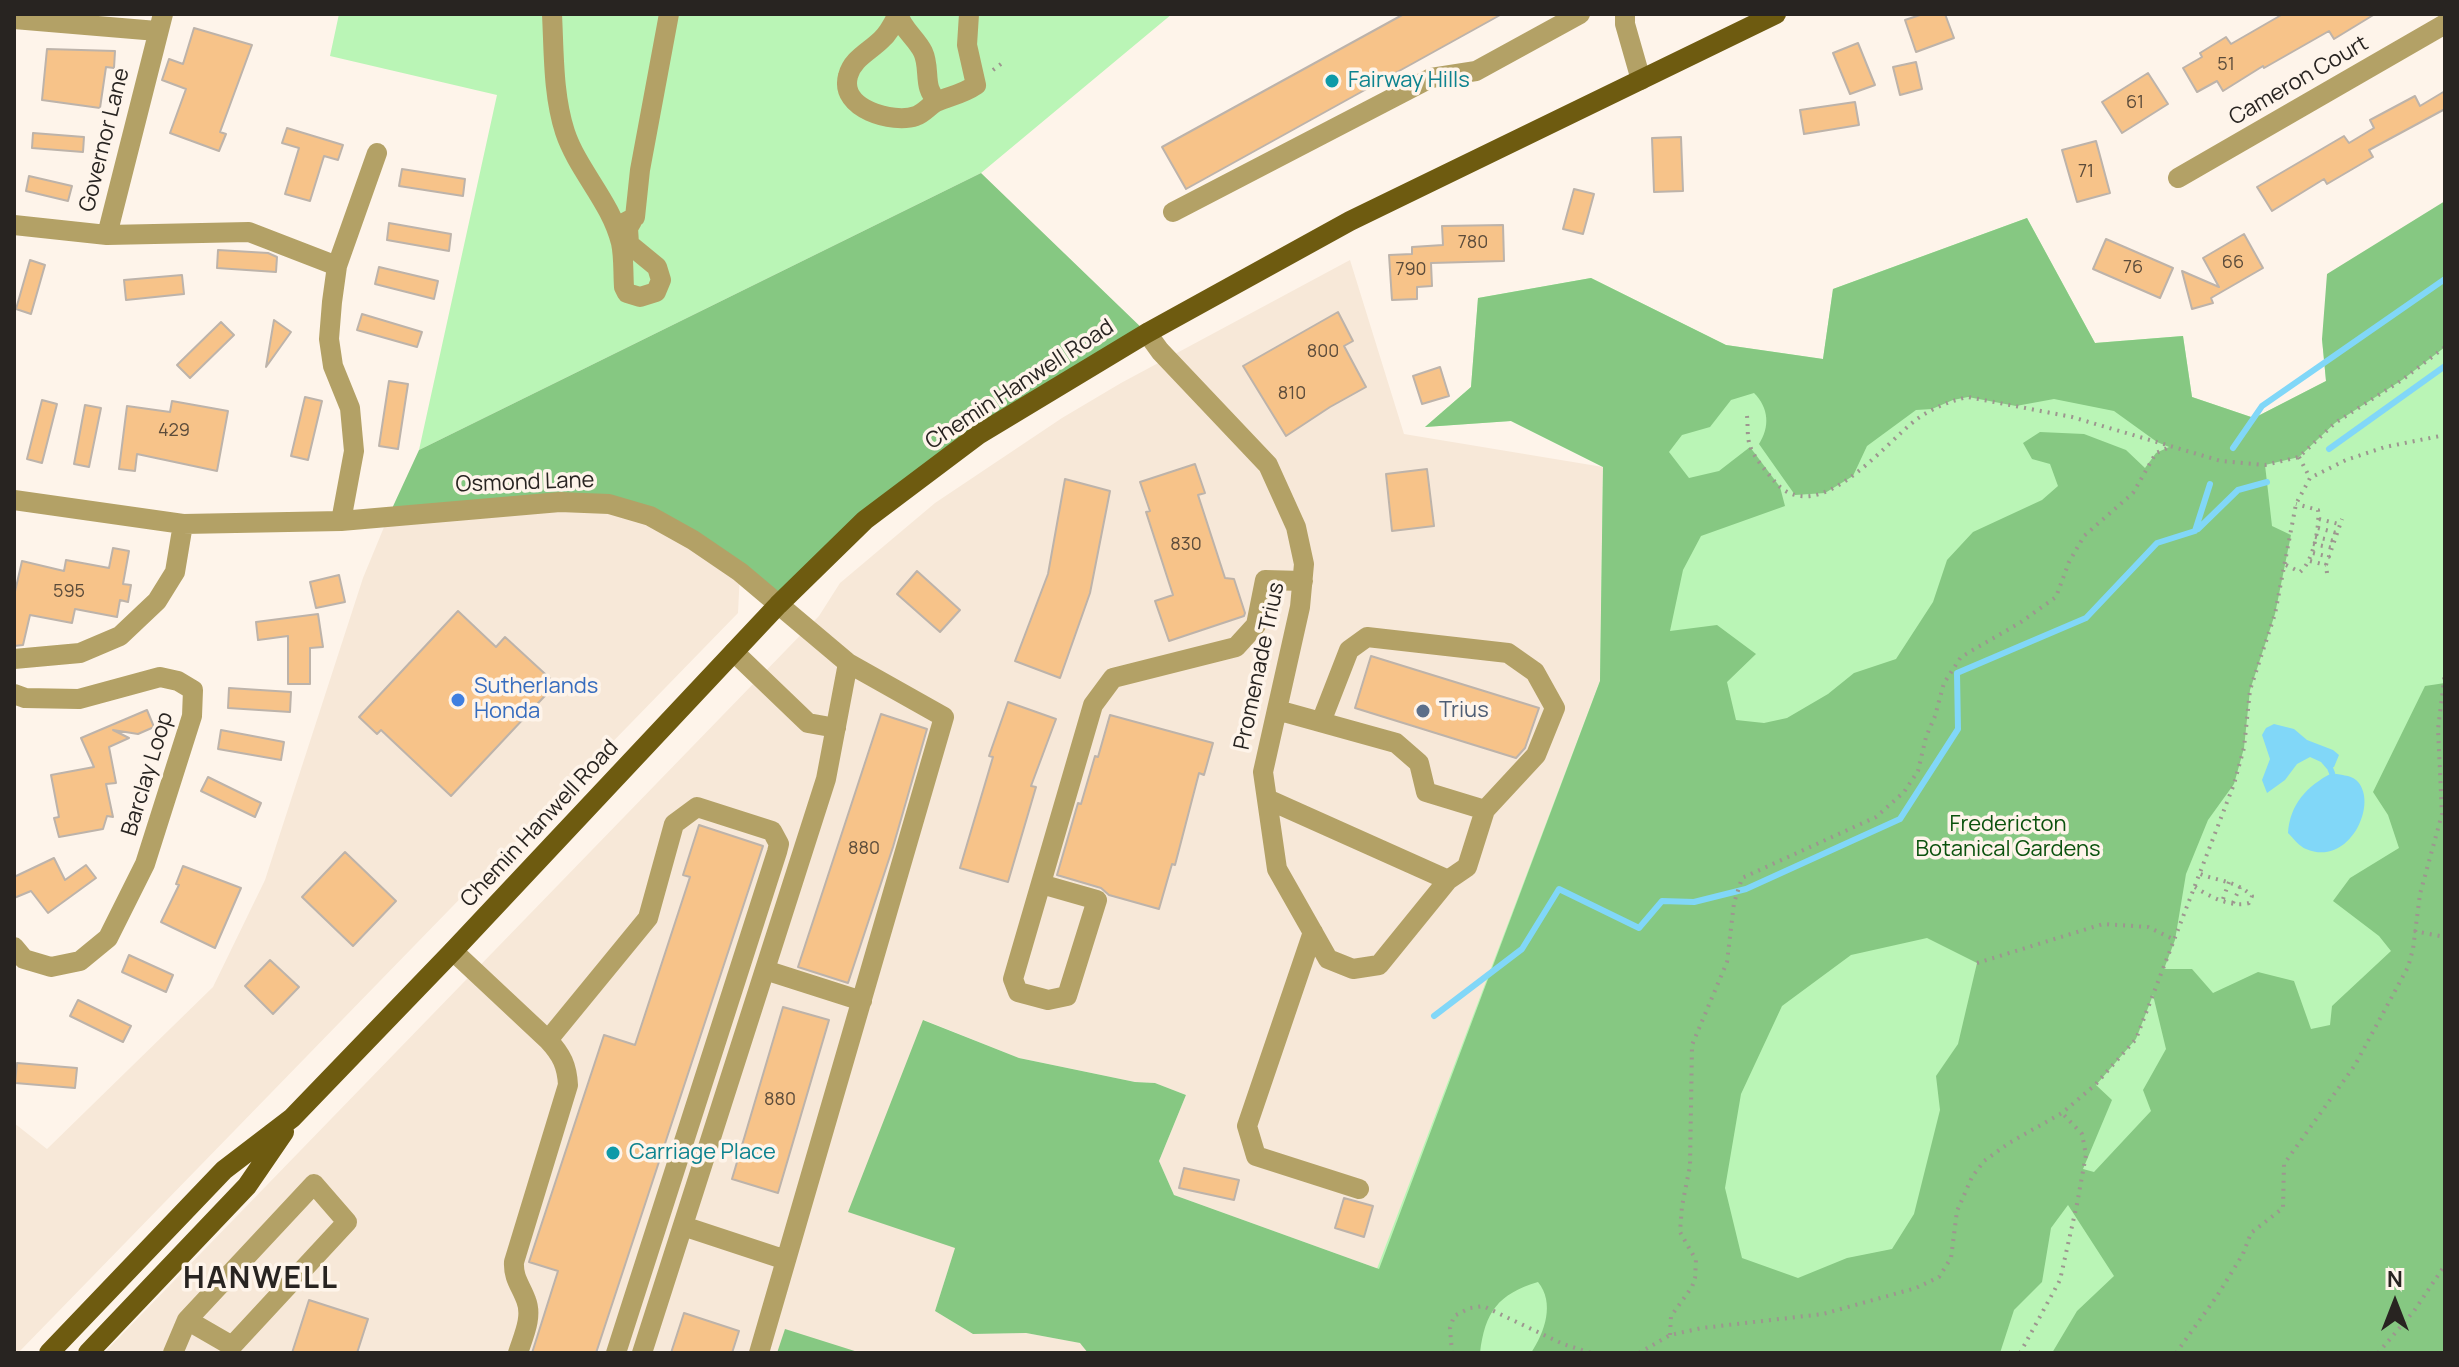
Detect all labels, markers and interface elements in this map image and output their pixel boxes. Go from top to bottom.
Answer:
street label: Cameron Court [2225,31,2373,131]
house number: 51 [2217,54,2235,76]
street label: Governor Lane [74,65,136,215]
place label: Fairway Hills [1348,68,1470,94]
marker: Fairway Hills [1323,72,1341,90]
house number: 61 [2126,92,2144,114]
house number: 71 [2078,161,2094,183]
house number: 780 [1458,232,1488,254]
house number: 66 [2222,252,2244,274]
house number: 76 [2123,257,2143,279]
house number: 790 [1395,259,1427,281]
street label: Chemin Hanwell Road [921,314,1119,456]
house number: 800 [1307,341,1339,363]
house number: 810 [1278,383,1306,405]
house number: 429 [158,420,190,442]
street label: Osmond Lane [455,467,595,499]
house number: 830 [1170,534,1202,556]
street label: Promenade Trius [1229,580,1291,752]
house number: 595 [53,581,85,603]
place label: Sutherlands Honda [474,674,598,726]
marker: Sutherlands Honda [449,691,467,709]
place label: Trius [1439,698,1489,724]
marker: Trius [1414,702,1432,720]
street label: Barclay Loop [117,709,179,839]
street label: Chemin Hanwell Road [456,735,624,913]
park label: Fredericton Botanical Gardens [1915,812,2101,864]
house number: 880 [848,838,880,860]
house number: 880 [764,1089,796,1111]
place label: Carriage Place [629,1140,776,1166]
marker: Carriage Place [604,1144,622,1162]
district label: HANWELL [183,1262,339,1298]
north arrow [2355,1263,2435,1343]
text: N [2387,1264,2403,1294]

